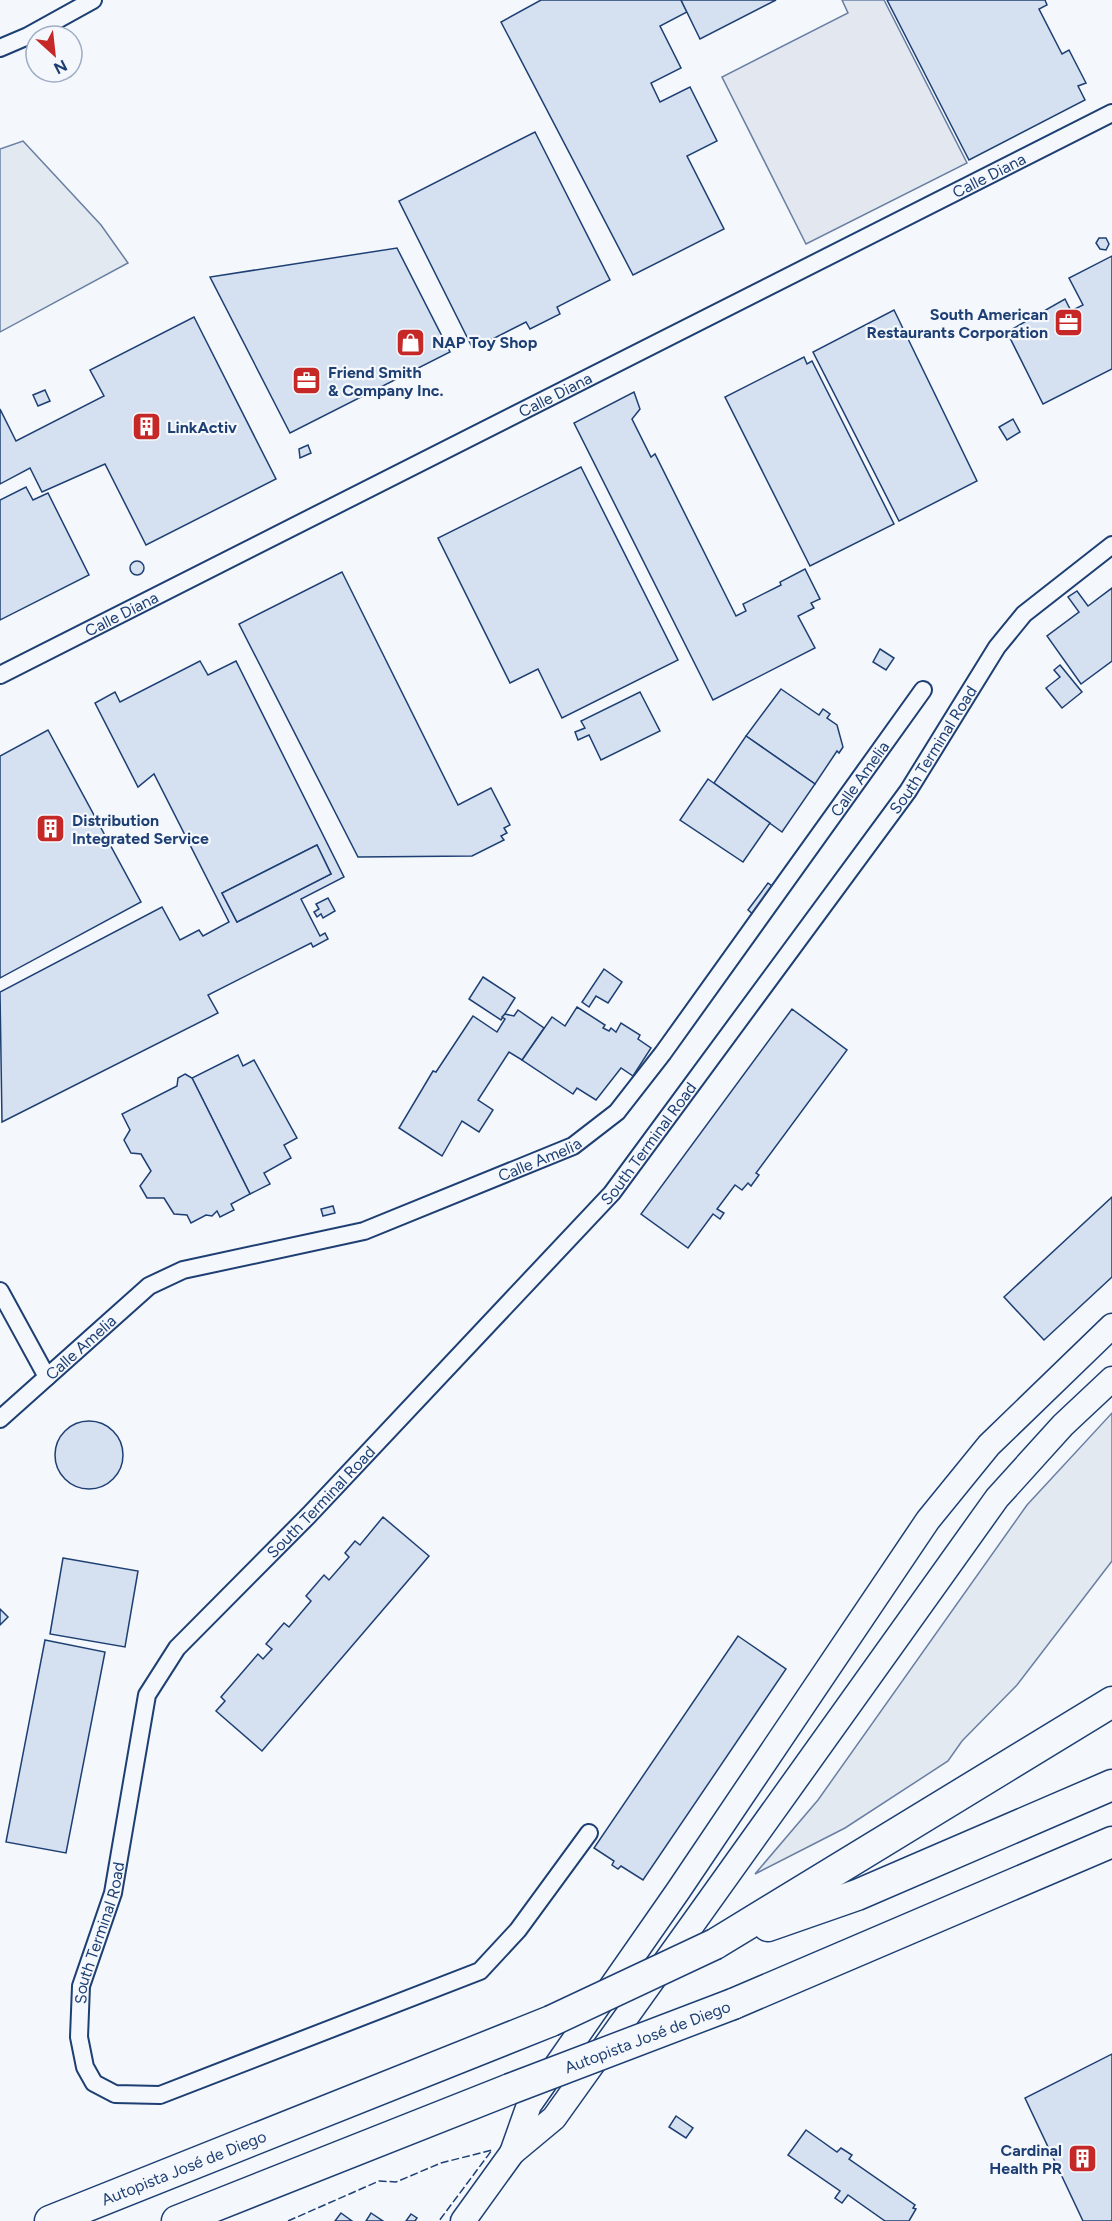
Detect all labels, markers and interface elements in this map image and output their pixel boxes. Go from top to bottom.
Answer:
north arrow [24,24,84,84]
text: N [51,56,70,78]
street label: Calle Diana [949,149,1029,202]
place label: South American Restaurants Corporation [867,305,1048,342]
office icon: South American Restaurants Corporation [1053,307,1085,339]
shop icon: NAP Toy Shop [395,326,427,358]
place label: NAP Toy Shop [432,333,538,352]
place label: Friend Smith & Company Inc. [328,363,443,400]
office icon: Friend Smith & Company Inc. [291,365,323,397]
street label: Calle Diana [515,368,595,421]
building icon: LinkActiv [130,411,162,443]
place label: LinkActiv [167,418,237,437]
street label: Calle Diana [82,587,161,640]
street label: South Terminal Road [885,682,980,817]
street label: Calle Amelia [826,737,893,820]
place label: Distribution Integrated Service [72,811,209,848]
building icon: Distribution Integrated Service [35,813,67,845]
street label: South Terminal Road [597,1078,700,1209]
street label: Calle Amelia [495,1134,585,1185]
street label: Calle Amelia [41,1311,120,1384]
street label: South Terminal Road [263,1442,379,1562]
street label: South Terminal Road [71,1860,128,2004]
street label: Autopista José de Diego [562,1996,733,2077]
street label: Autopista José de Diego [99,2126,269,2209]
place label: Cardinal Health PR [989,2141,1062,2178]
building icon: Cardinal Health PR [1067,2143,1099,2175]

